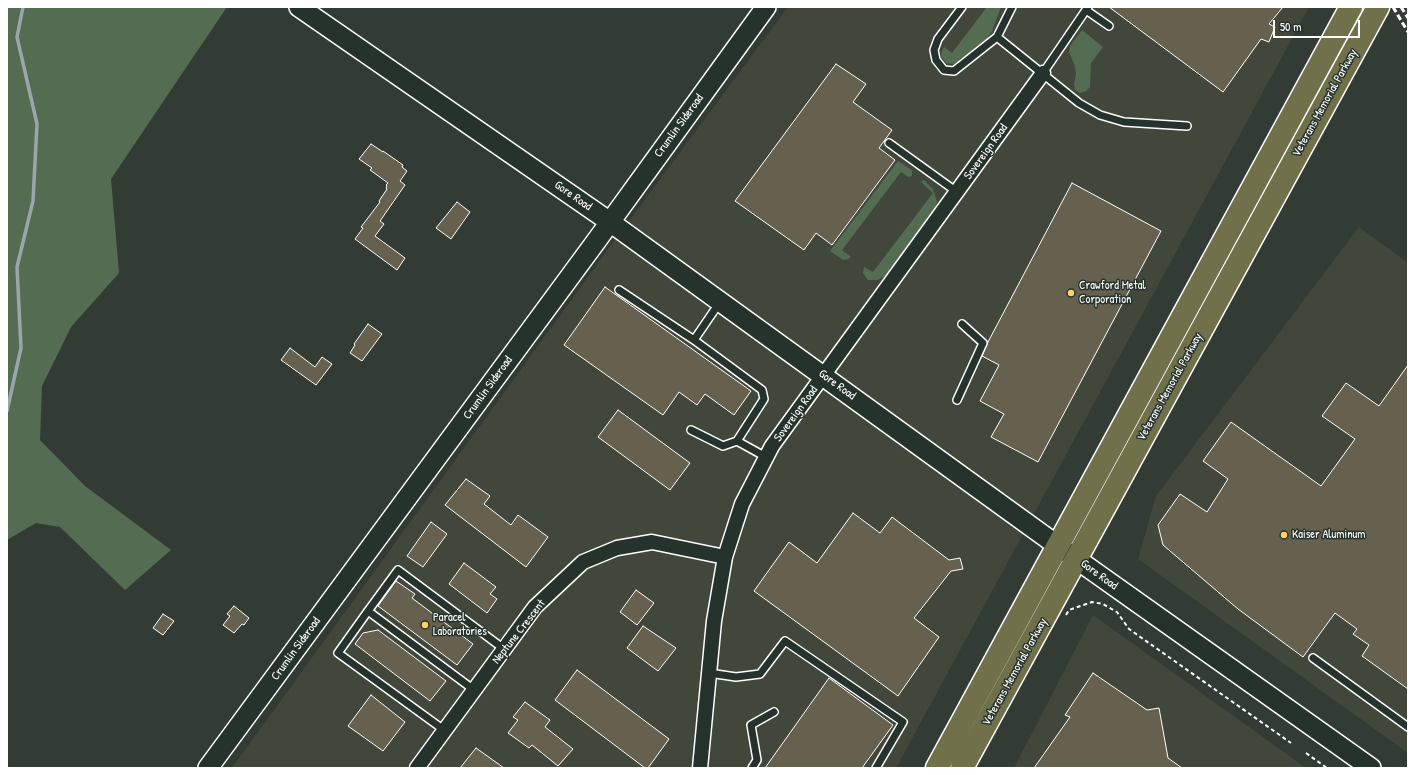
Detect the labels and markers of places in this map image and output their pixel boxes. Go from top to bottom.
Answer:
place label: Crawford Metal Corporation [1079,279,1146,307]
marker: Crawford Metal Corporation [1066,288,1076,298]
place label: Kaiser Aluminum [1292,528,1366,542]
marker: Kaiser Aluminum [1279,530,1289,540]
place label: Paracel Laboratories [433,611,487,639]
marker: Paracel Laboratories [420,620,430,630]

